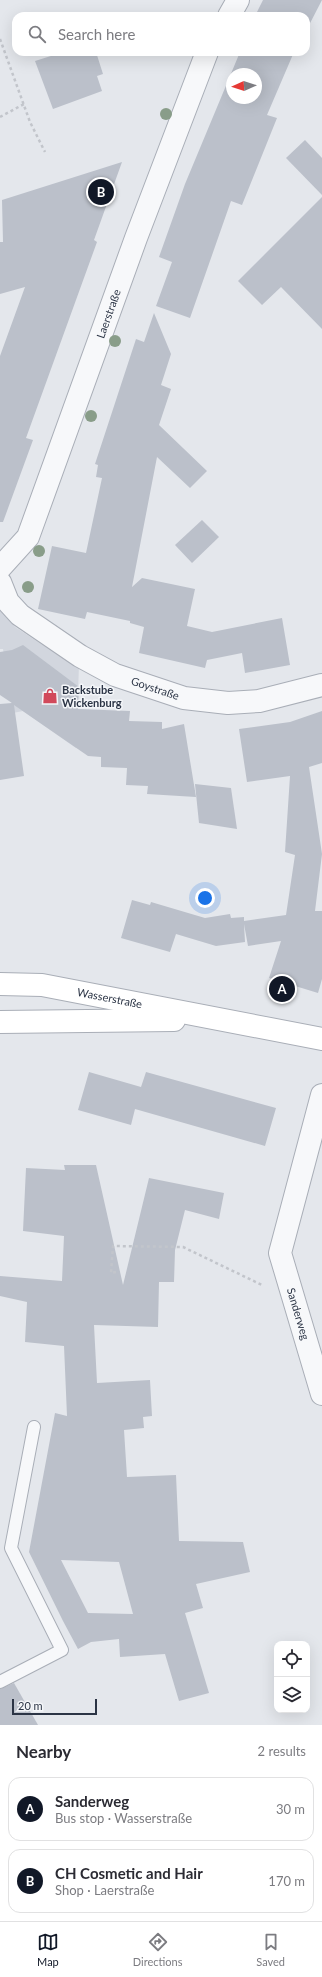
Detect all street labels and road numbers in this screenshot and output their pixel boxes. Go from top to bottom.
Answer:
street label: Laerstraße [93,287,123,340]
street label: Goystraße [130,674,181,702]
street label: Wasserstraße [76,985,144,1010]
street label: Sanderweg [285,1286,313,1342]

